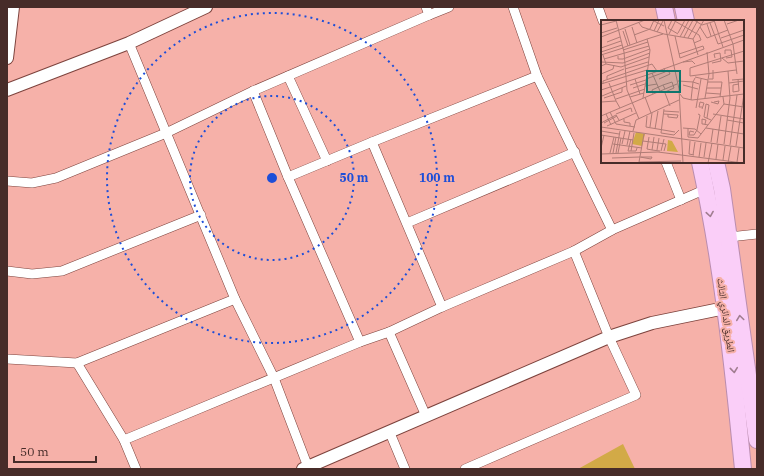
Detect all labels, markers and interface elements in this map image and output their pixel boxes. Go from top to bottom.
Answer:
inset map [601,20,744,163]
text: 50 m [340,170,369,185]
text: 100 m [419,170,455,185]
centre of rings [265,171,279,185]
one-way arrow [705,211,714,217]
street label: الطريق الدائري الثالث [713,277,738,353]
one-way arrow [736,315,745,321]
one-way arrow [729,367,738,373]
scale bar [14,438,96,464]
text: 50 m [20,444,49,459]

